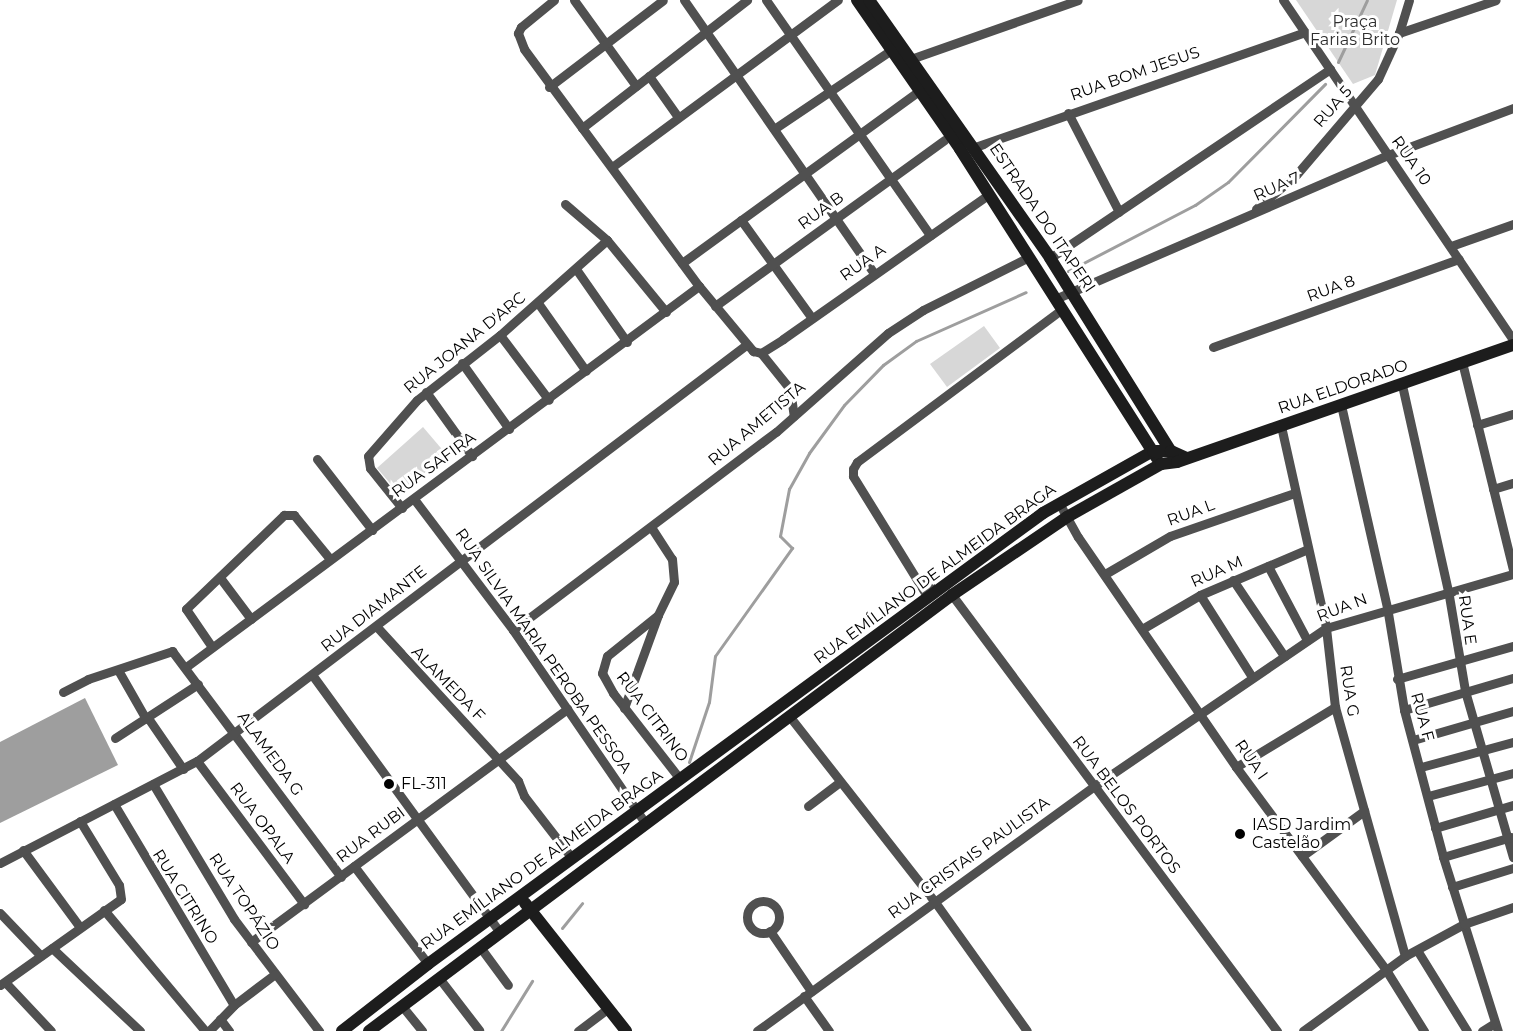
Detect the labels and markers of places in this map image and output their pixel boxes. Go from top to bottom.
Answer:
place label: FL-311 [401,774,447,794]
marker: FL-311 [382,777,396,791]
place label: IASD Jardim Castelão [1252,815,1351,853]
marker: IASD Jardim Castelão [1233,827,1247,841]

